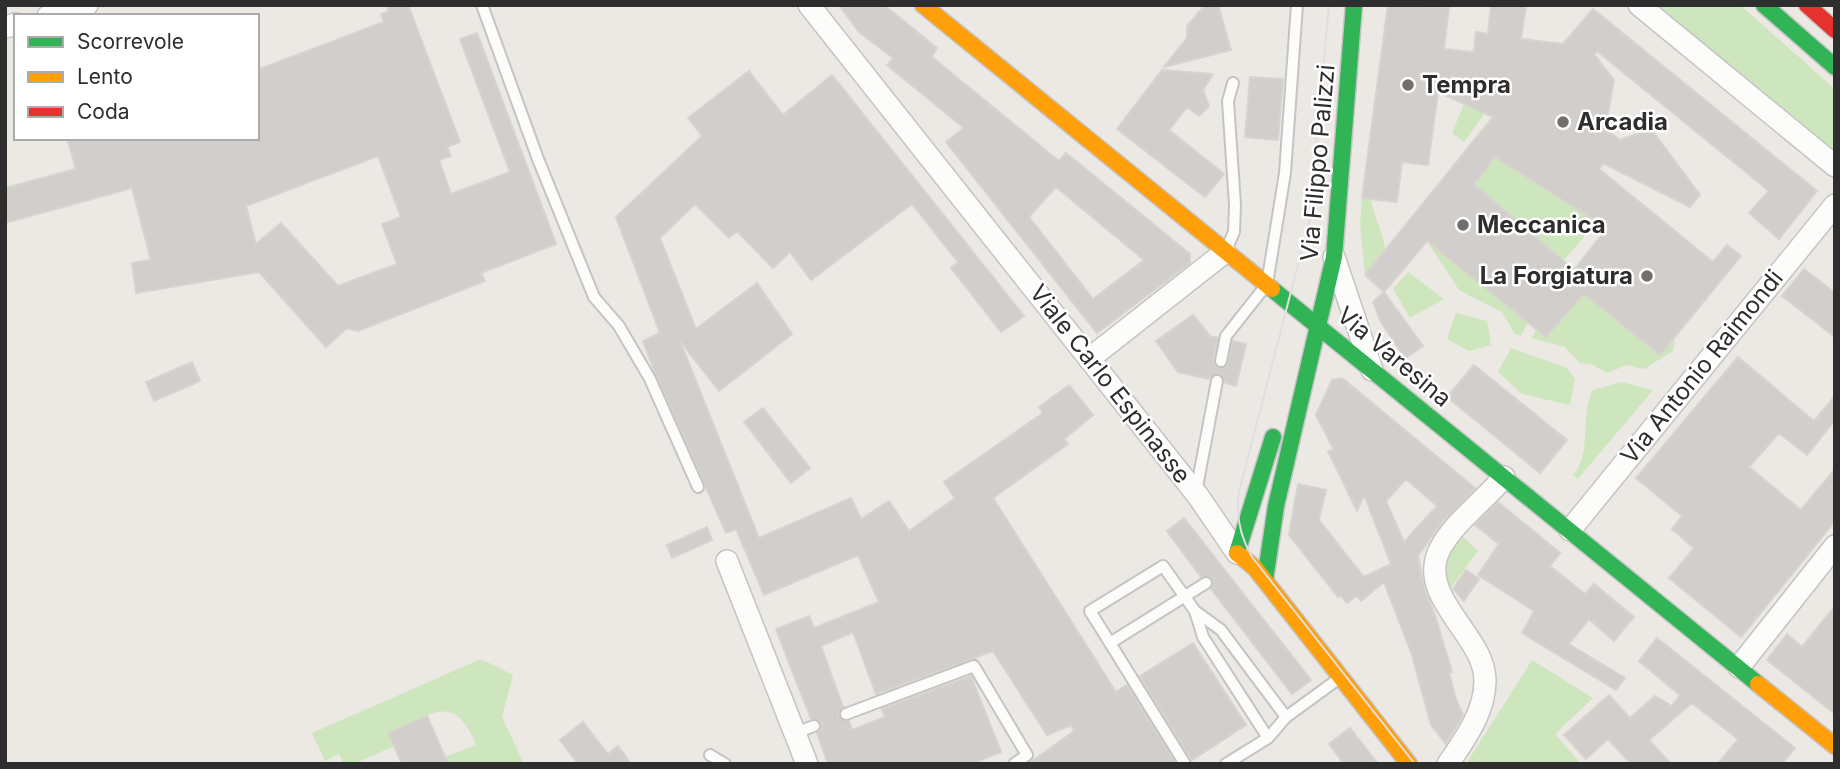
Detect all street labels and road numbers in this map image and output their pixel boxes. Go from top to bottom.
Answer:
street label: Via Filippo Palizzi [1294,63,1341,263]
street label: Via Antonio Raimondi [1614,264,1789,470]
street label: Viale Carlo Espinasse [1024,278,1197,489]
street label: Via Varesina [1331,300,1457,413]

